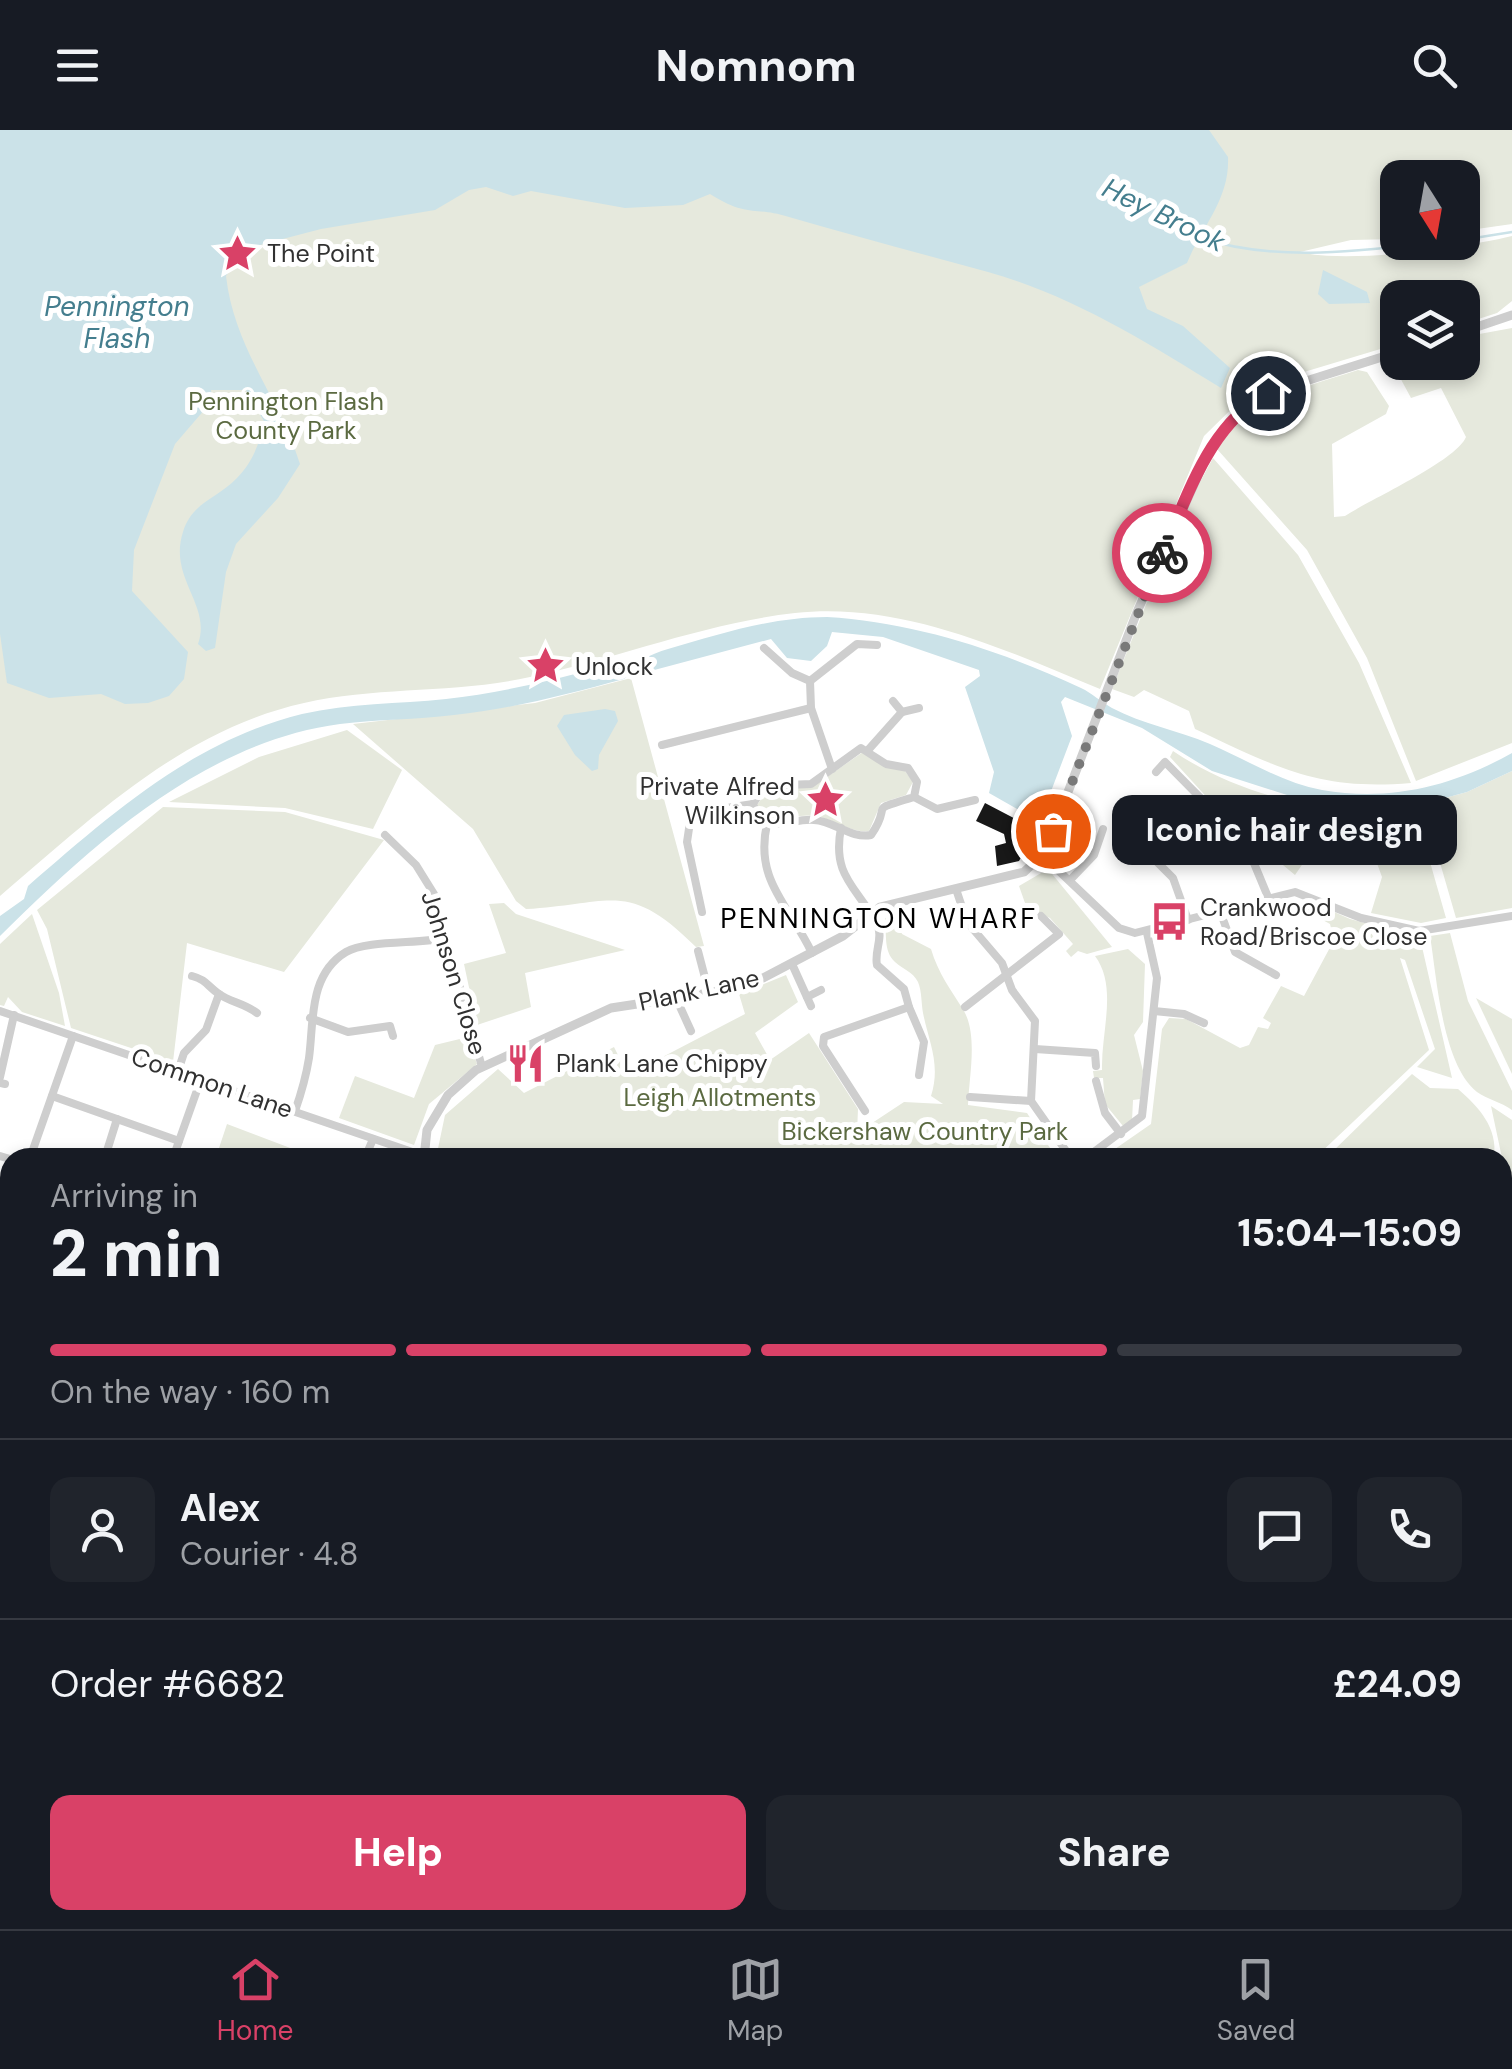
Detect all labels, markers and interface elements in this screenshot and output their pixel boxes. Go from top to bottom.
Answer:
text: Nomnom [655,36,857,95]
icon: menu [50,38,105,93]
icon: search [1407,38,1462,93]
north arrow [1380,160,1480,260]
map controls [1380,160,1480,380]
water label: Hey Brook [1096,169,1232,261]
place icon: The Point [216,232,258,274]
place label: The Point [267,237,375,270]
button: layers [1380,280,1480,380]
water label: Pennington Flash [44,288,190,357]
pin [1226,351,1311,436]
icon: home [1241,366,1296,421]
park label: Pennington Flash County Park [188,385,384,447]
courier [1112,503,1212,603]
icon: bike [1135,526,1190,581]
place icon: Unlock [524,645,566,687]
place label: Unlock [575,650,653,683]
place label: Private Alfred Wilkinson [640,770,795,832]
place icon: Private Alfred Wilkinson [804,779,846,821]
pin [1011,789,1096,874]
callout: Iconic hair design [1113,796,1458,866]
icon: bag [1026,804,1081,859]
text: Iconic hair design [1146,809,1423,851]
street label: Johnson Close [413,887,495,1059]
place label: Crankwood Road/Briscoe Close [1200,891,1427,953]
district label: PENNINGTON WHARF [720,900,1038,937]
bus stop icon: Crankwood Road/Briscoe Close [1149,900,1191,942]
street label: Plank Lane [636,961,762,1019]
street label: Common Lane [127,1040,297,1126]
restaurant icon: Plank Lane Chippy [505,1042,547,1084]
place label: Plank Lane Chippy [556,1047,768,1080]
park label: Leigh Allotments [624,1081,816,1114]
park label: Bickershaw Country Park [782,1115,1069,1148]
text: Arriving in [50,1175,198,1217]
text: 15:04–15:09 [1238,1208,1462,1258]
text: 2 min [50,1212,223,1296]
text: On the way · 160 m [50,1371,330,1413]
button: person [50,1477,155,1582]
button: chat [1227,1477,1332,1582]
button: phone [1357,1477,1462,1582]
text: Alex [180,1483,260,1533]
text: Courier · 4.8 [180,1533,358,1575]
text: Order #6682 [50,1659,285,1709]
text: £24.09 [1333,1659,1462,1709]
button: Help [50,1795,746,1910]
button: Share [766,1795,1462,1910]
tab: Home [217,1952,293,2049]
tab: Map [727,1952,783,2049]
tab: Saved [1217,1952,1295,2049]

